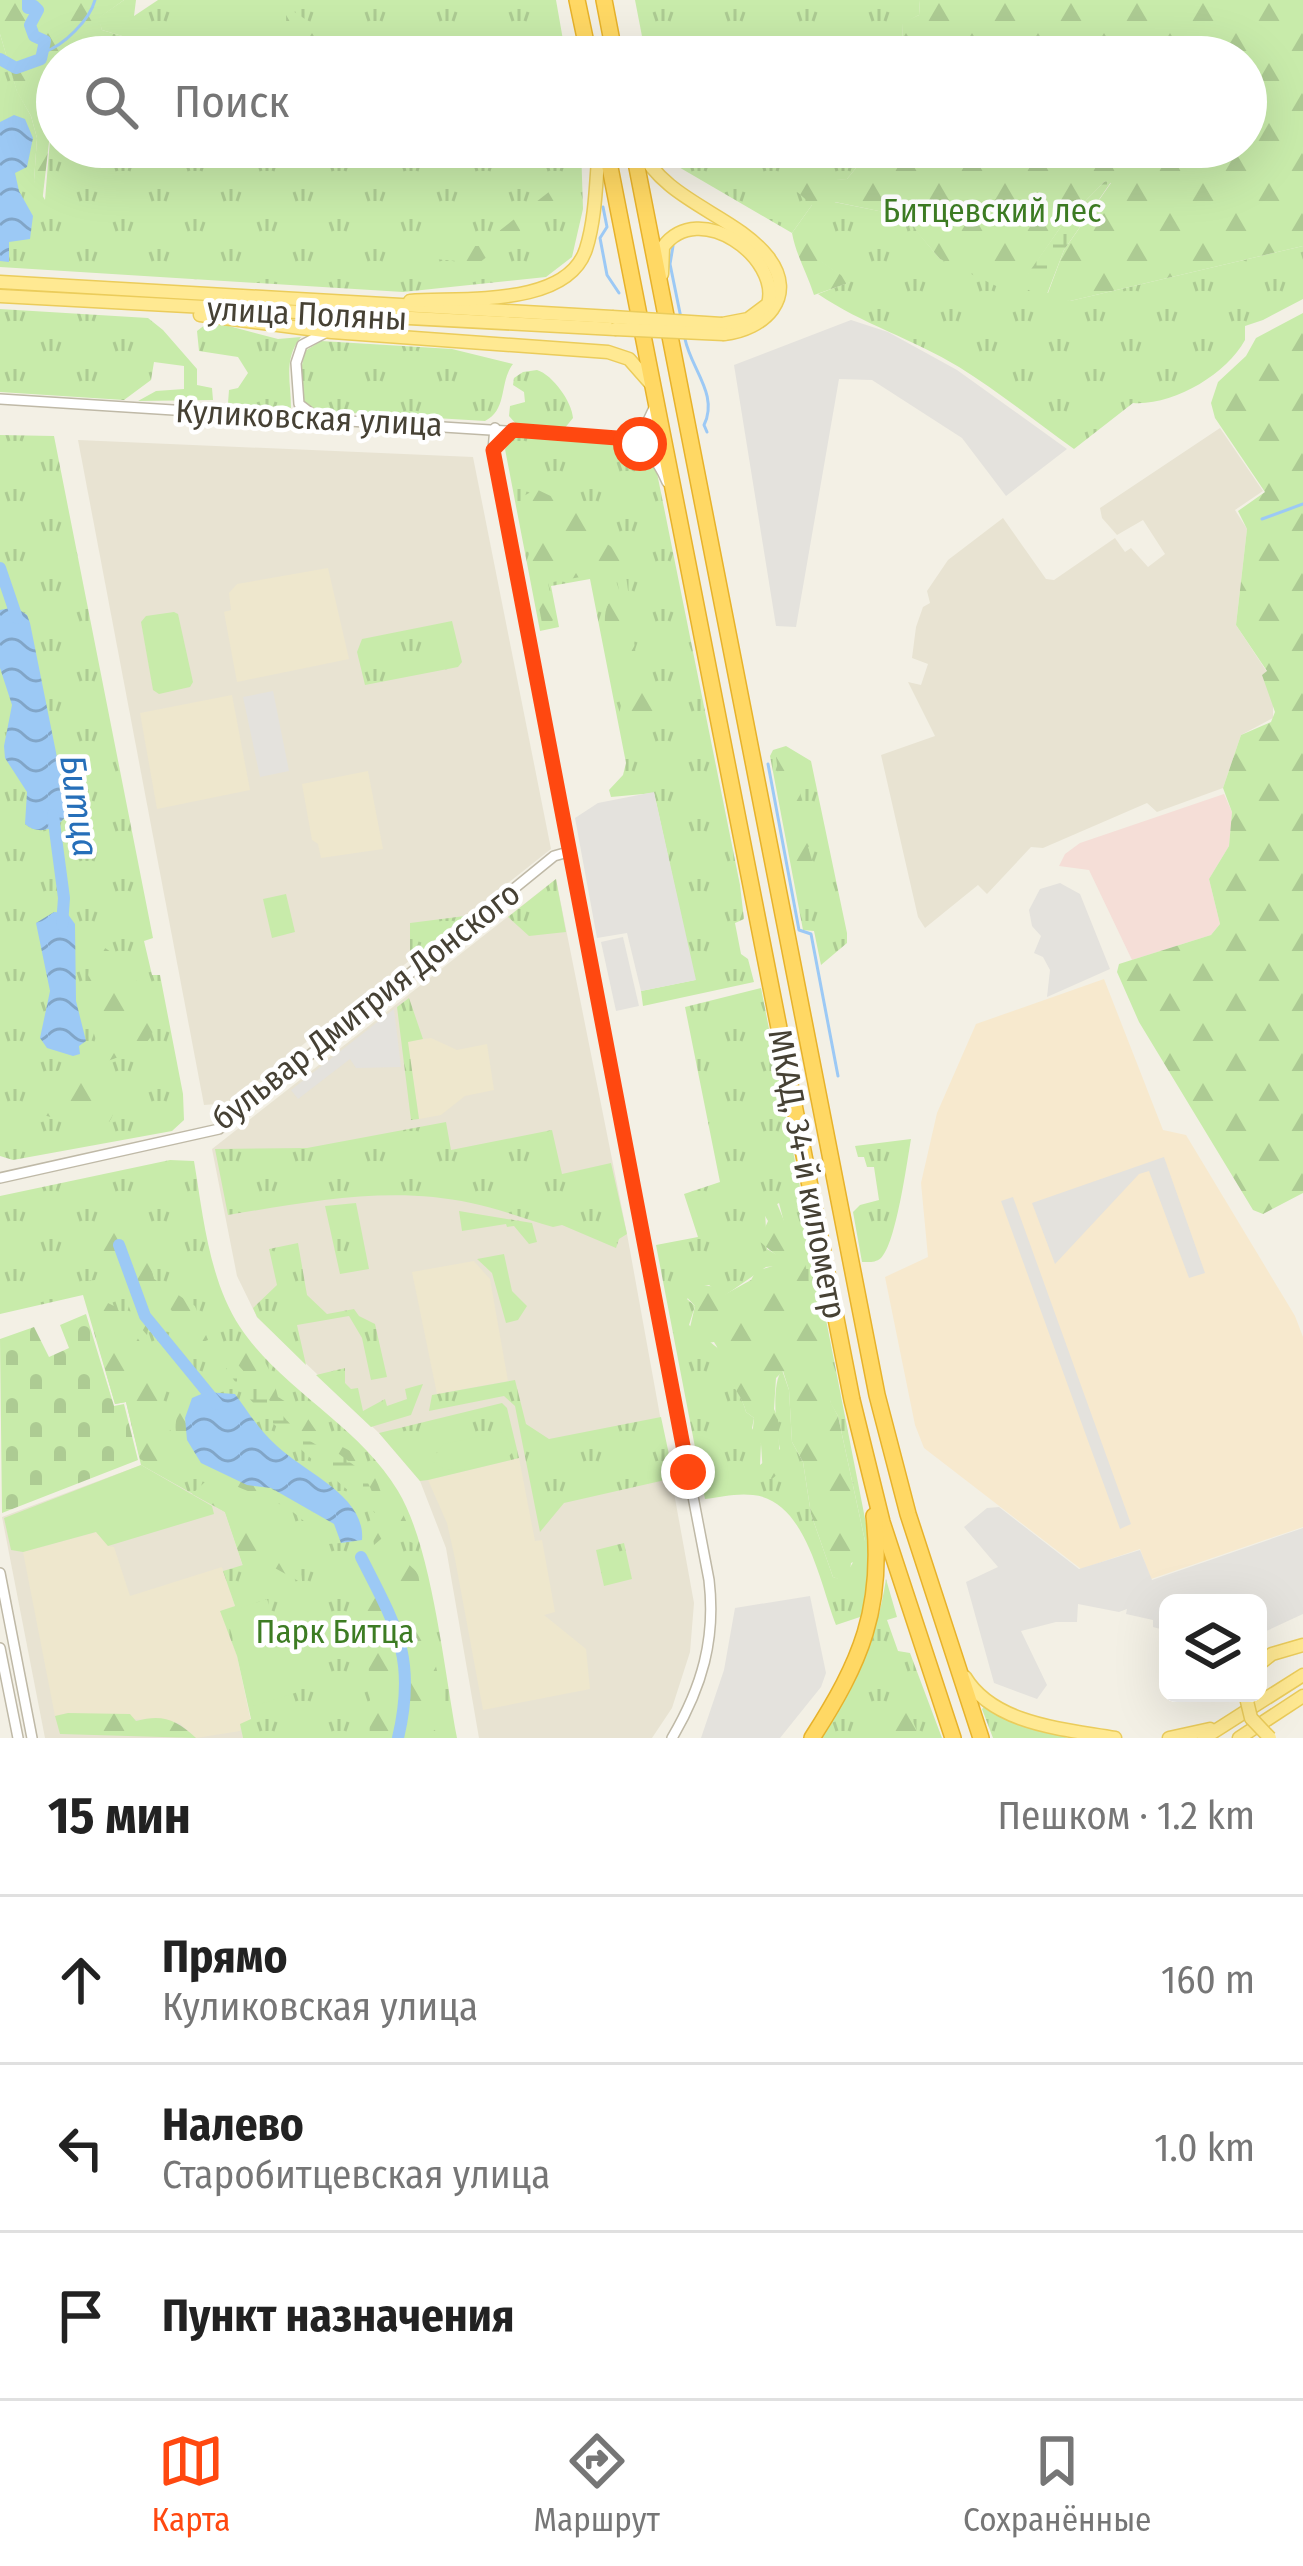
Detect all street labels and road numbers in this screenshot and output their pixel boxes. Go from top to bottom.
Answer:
street label: улица Поляны [206,289,408,339]
street label: Куликовская улица [174,391,444,445]
street label: бульвар Дмитрия Донского [204,873,528,1139]
street label: МКАД, 34-й километр [759,1026,855,1322]

